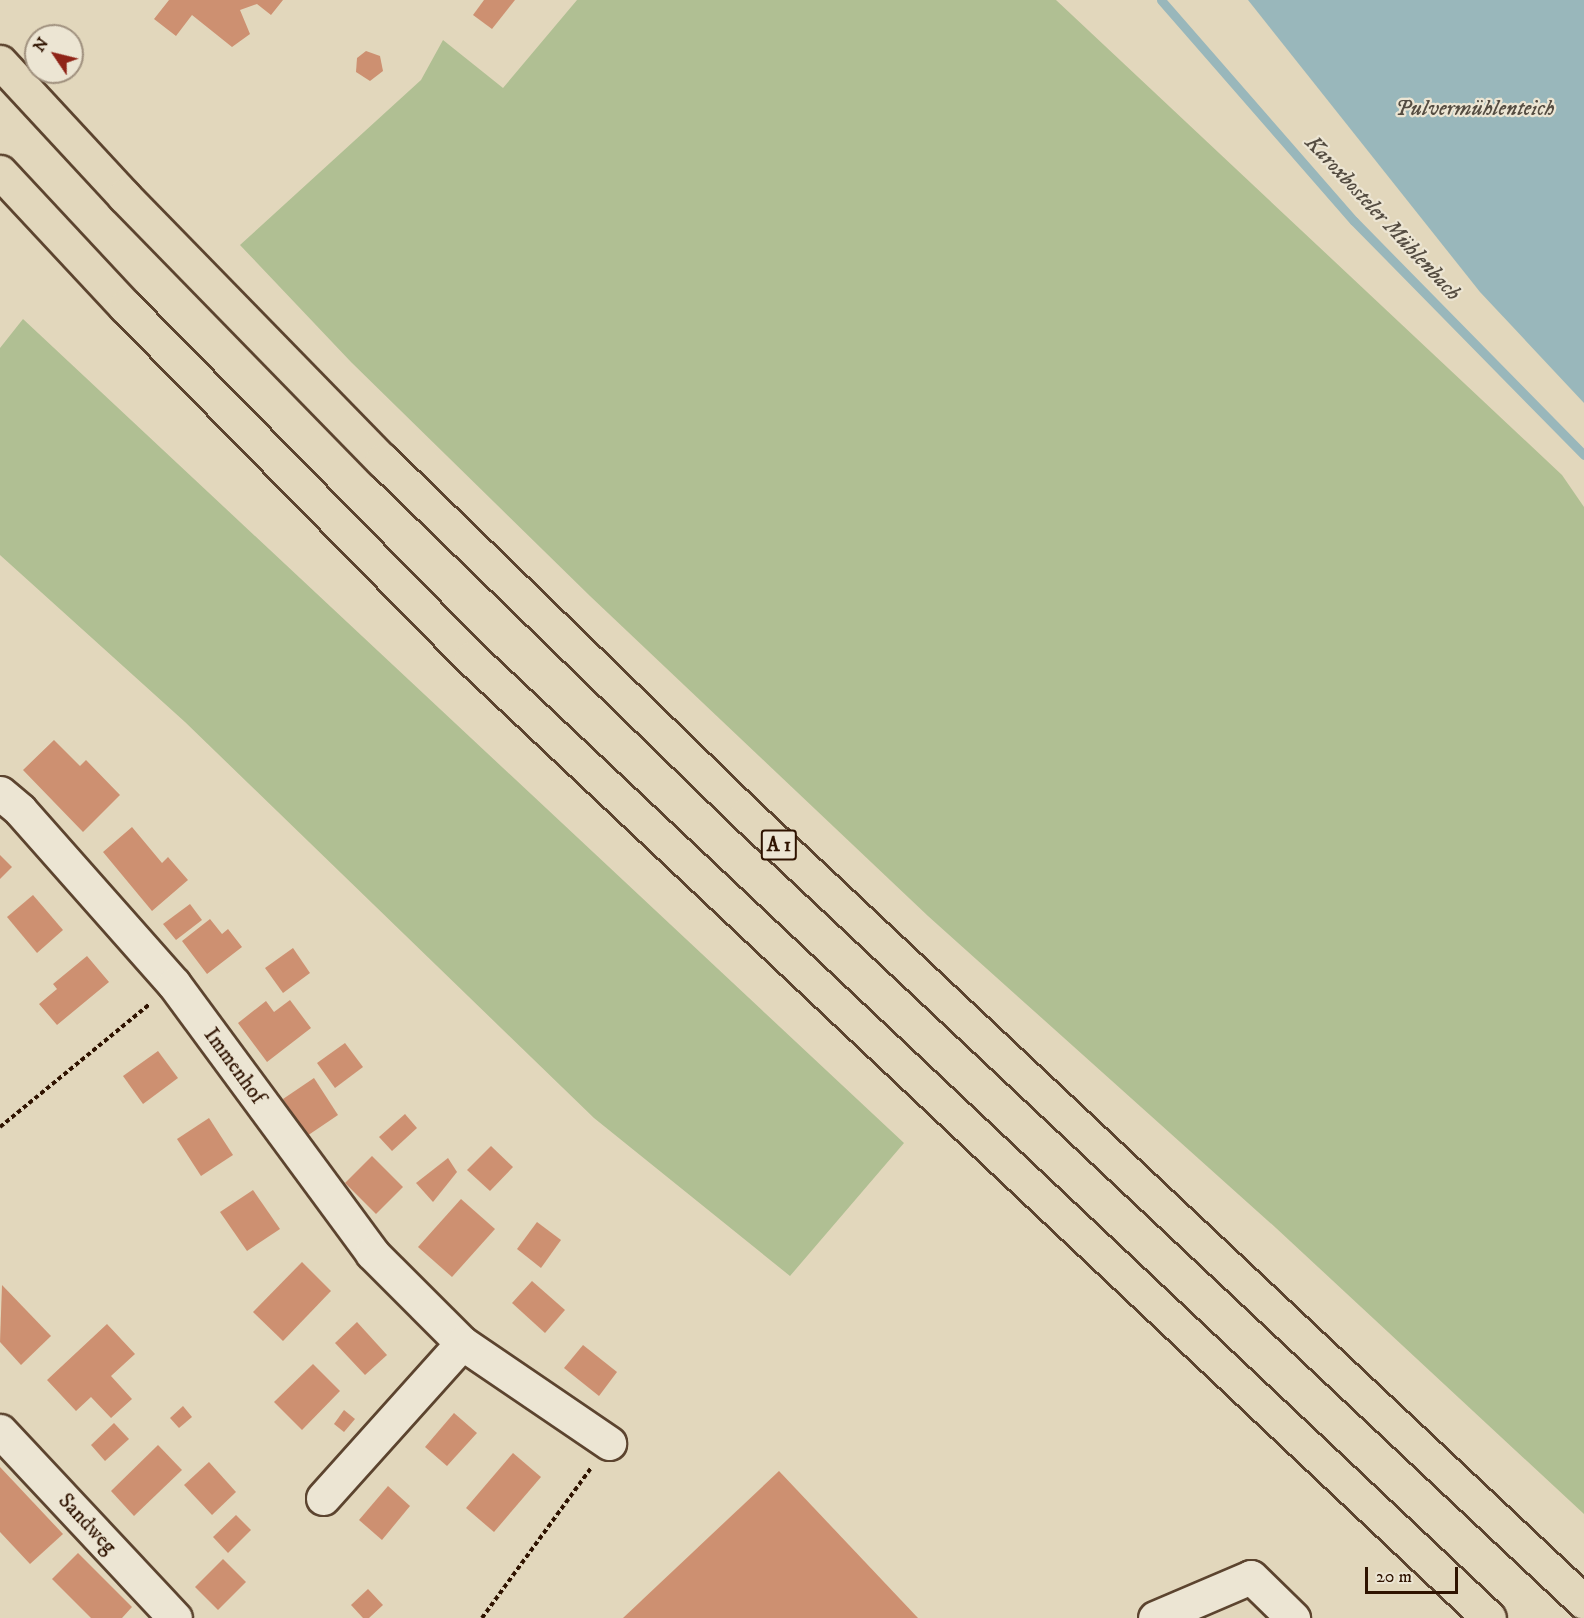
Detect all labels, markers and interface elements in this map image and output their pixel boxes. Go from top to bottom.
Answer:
north arrow [24,24,84,84]
text: N [29,34,53,56]
water label: Pulvermühlenteich [1395,96,1555,122]
water label: Karoxbosteler Mühlenbach [1300,130,1466,306]
road number: A 1 [760,828,798,862]
street label: Immenhof [198,1023,270,1109]
street label: Sandweg [53,1489,121,1559]
scale bar [1368,1555,1461,1593]
text: 20 m [1376,1566,1412,1588]

